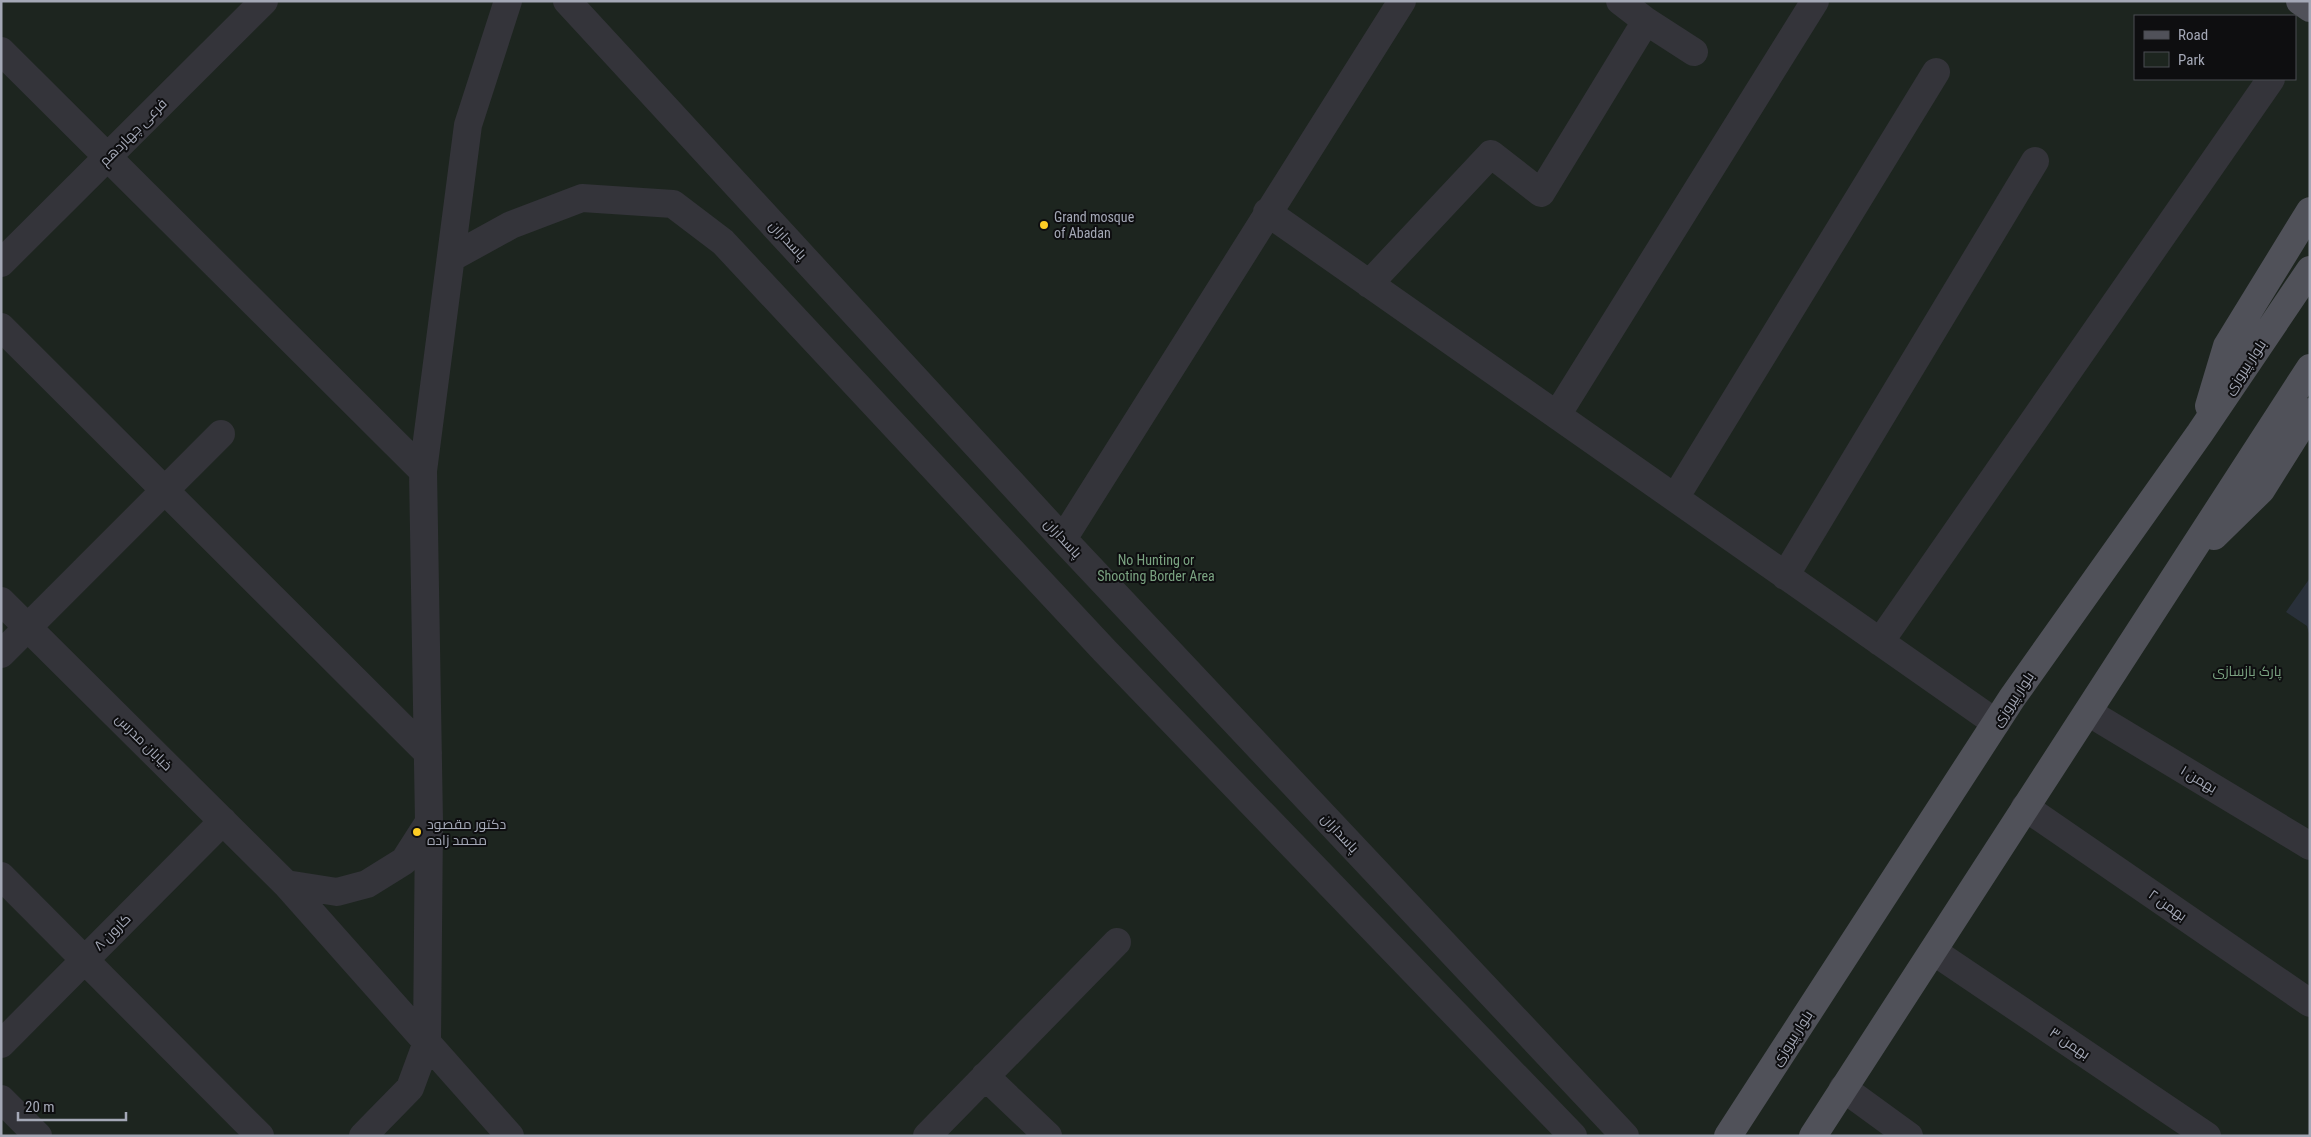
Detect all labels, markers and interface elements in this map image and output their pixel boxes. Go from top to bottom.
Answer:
legend [2134,15,2296,80]
text: Road [2178,26,2208,44]
text: Park [2178,51,2205,69]
street label: فرعی چهاردهم [96,95,171,170]
place label: Grand mosque of Abadan [1054,209,1135,241]
street label: پاسداران [764,217,810,264]
marker: Grand mosque of Abadan [1038,219,1050,231]
street label: بلوار پیروزی [2221,337,2271,399]
street label: پاسداران [1039,515,1085,562]
park label: No Hunting or Shooting Border Area [1097,552,1215,584]
park label: پارک بازسازی [2212,663,2282,681]
street label: بلوار پیروزی [1989,669,2039,731]
street label: خیابان مدرس [112,710,176,774]
street label: بهمن ۱ [2178,762,2220,796]
street label: پاسداران [1316,810,1362,857]
place label: دكتور مقصود محمد زاده [427,816,506,848]
marker: دكتور مقصود محمد زاده [411,826,423,838]
street label: بهمن ۲ [2146,886,2190,924]
street label: کارون ۸ [90,910,134,954]
street label: بلوار پیروزی [1768,1007,1817,1070]
street label: بهمن ۳ [2047,1024,2093,1062]
scale bar [18,1090,125,1122]
text: 20 m [25,1098,55,1116]

